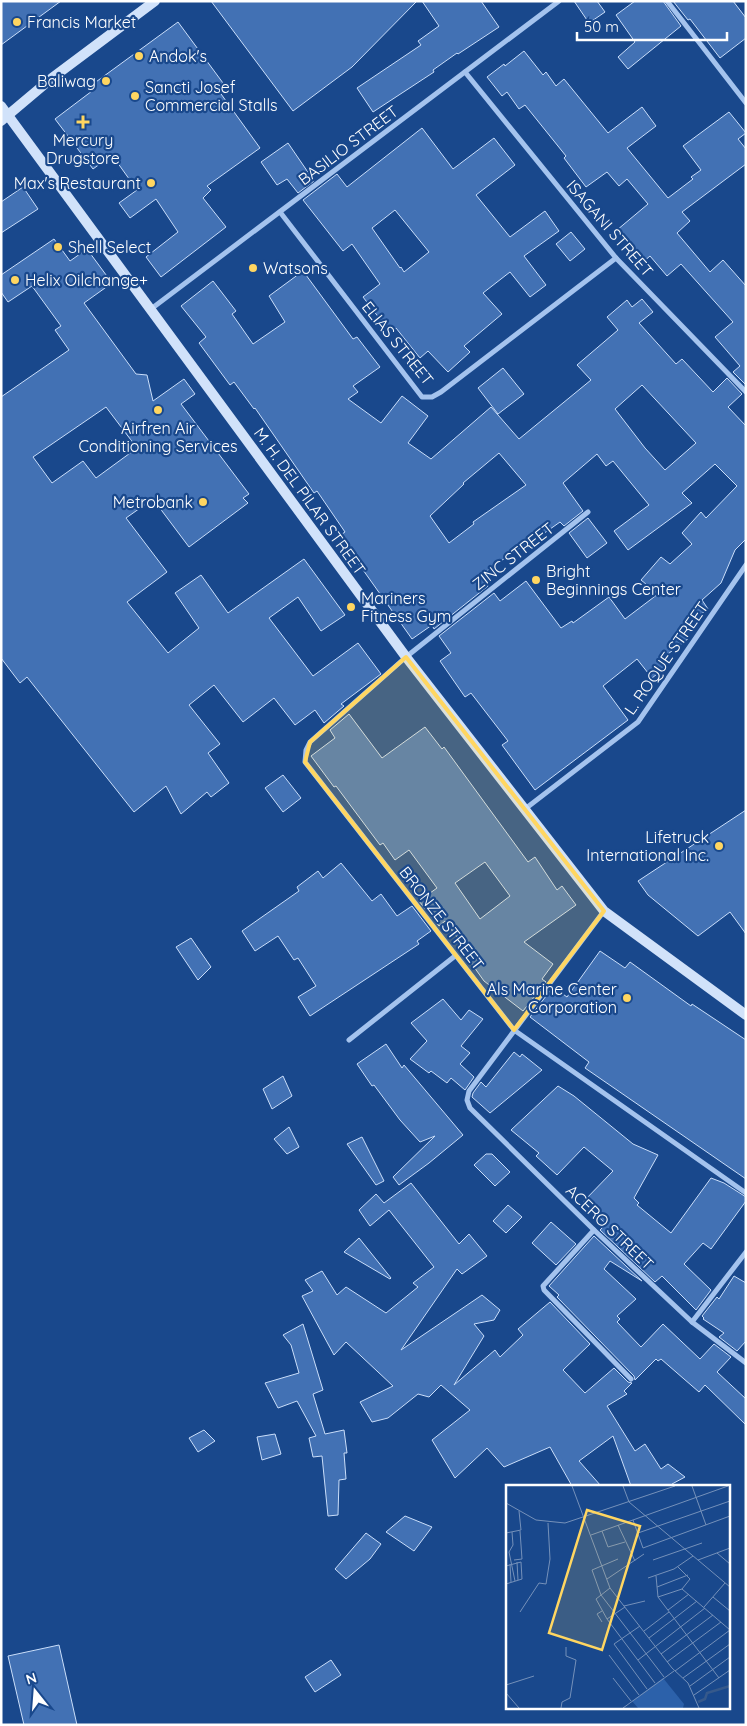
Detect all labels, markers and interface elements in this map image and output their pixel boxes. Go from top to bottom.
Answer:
scale bar [577,10,727,42]
place label: Francis Market [27,12,136,32]
marker: Francis Market [11,16,23,28]
text: 50 m [584,17,619,36]
place label: Andok's [149,46,207,66]
marker: Andok's [133,50,145,62]
place label: Baliwag [37,71,96,91]
marker: Baliwag [100,75,112,87]
place label: Sancti Josef Commercial Stalls [145,77,278,115]
marker: Sancti Josef Commercial Stalls [129,90,141,102]
street label: BASILIO STREET [294,101,402,189]
marker: Mercury Drugstore [77,116,89,128]
place label: Mercury Drugstore [46,130,120,168]
place label: Max's Restaurant [14,173,141,193]
street label: ISAGANI STREET [562,175,658,281]
marker: Max's Restaurant [145,177,157,189]
place label: Shell Select [68,237,151,257]
marker: Shell Select [52,241,64,253]
place label: Watsons [263,258,328,278]
marker: Watsons [247,262,259,274]
place label: Helix Oilchange+ [25,270,148,290]
marker: Helix Oilchange+ [9,274,21,286]
street label: ELIAS STREET [358,297,438,389]
marker: Airfren Air Conditioning Services [152,404,164,416]
place label: Airfren Air Conditioning Services [79,418,237,456]
street label: M. H. DEL PILAR STREET [250,423,370,579]
place label: Metrobank [113,492,193,512]
marker: Metrobank [197,496,209,508]
street label: ZINC STREET [468,518,558,594]
place label: Bright Beginnings Center [546,561,681,599]
marker: Bright Beginnings Center [530,574,542,586]
place label: Mariners Fitness Gym [361,588,451,626]
street label: L. ROQUE STREET [620,597,713,718]
marker: Mariners Fitness Gym [345,601,357,613]
place label: Lifetruck International Inc. [586,827,709,865]
marker: Lifetruck International Inc. [713,840,725,852]
street label: BRONZE STREET [395,862,489,974]
place label: Als Marine Center Corporation [487,979,617,1017]
marker: Als Marine Center Corporation [621,992,633,1004]
street label: ACERO STREET [562,1180,658,1274]
inset map [506,1485,730,1708]
north arrow [10,1666,60,1716]
text: N [24,1668,39,1689]

